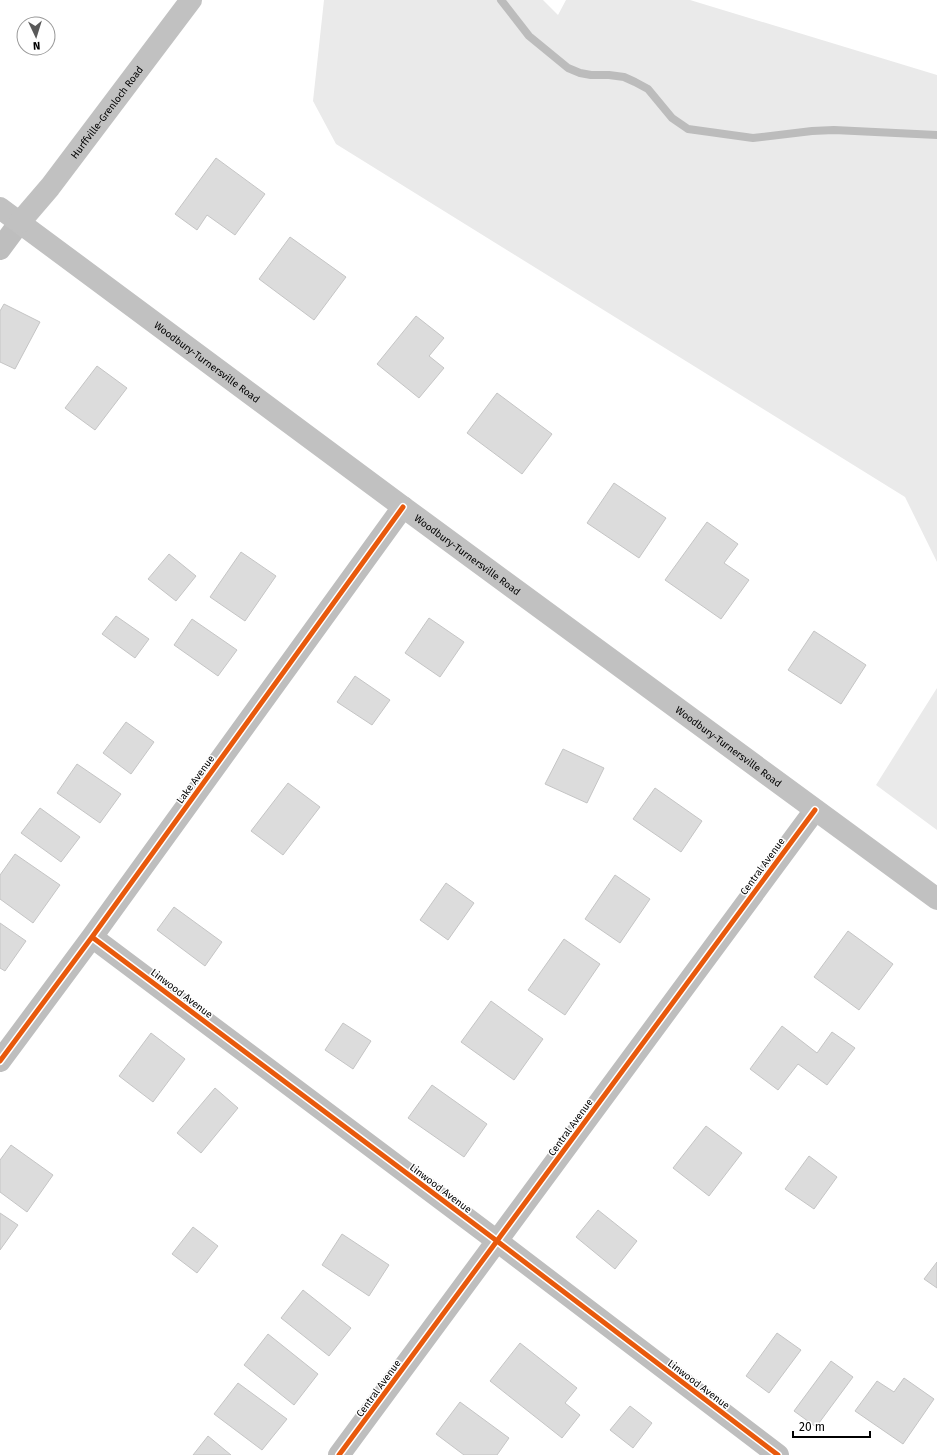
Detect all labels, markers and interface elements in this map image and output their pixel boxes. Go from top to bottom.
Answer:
north arrow [16,16,56,56]
text: N [33,39,41,52]
street label: Hurffville-Grenloch Road [69,64,146,161]
street label: Woodbury-Turnersville Road [151,319,262,406]
street label: Woodbury-Turnersville Road [412,512,522,598]
street label: Woodbury-Turnersville Road [673,704,784,790]
street label: Lake Avenue [174,753,217,806]
street label: Central Avenue [738,836,788,898]
street label: Linwood Avenue [148,967,215,1021]
street label: Central Avenue [546,1097,596,1159]
street label: Linwood Avenue [407,1162,474,1216]
street label: Central Avenue [354,1358,404,1420]
street label: Linwood Avenue [665,1358,732,1412]
scale bar [793,1413,870,1439]
text: 20 m [799,1420,825,1434]

